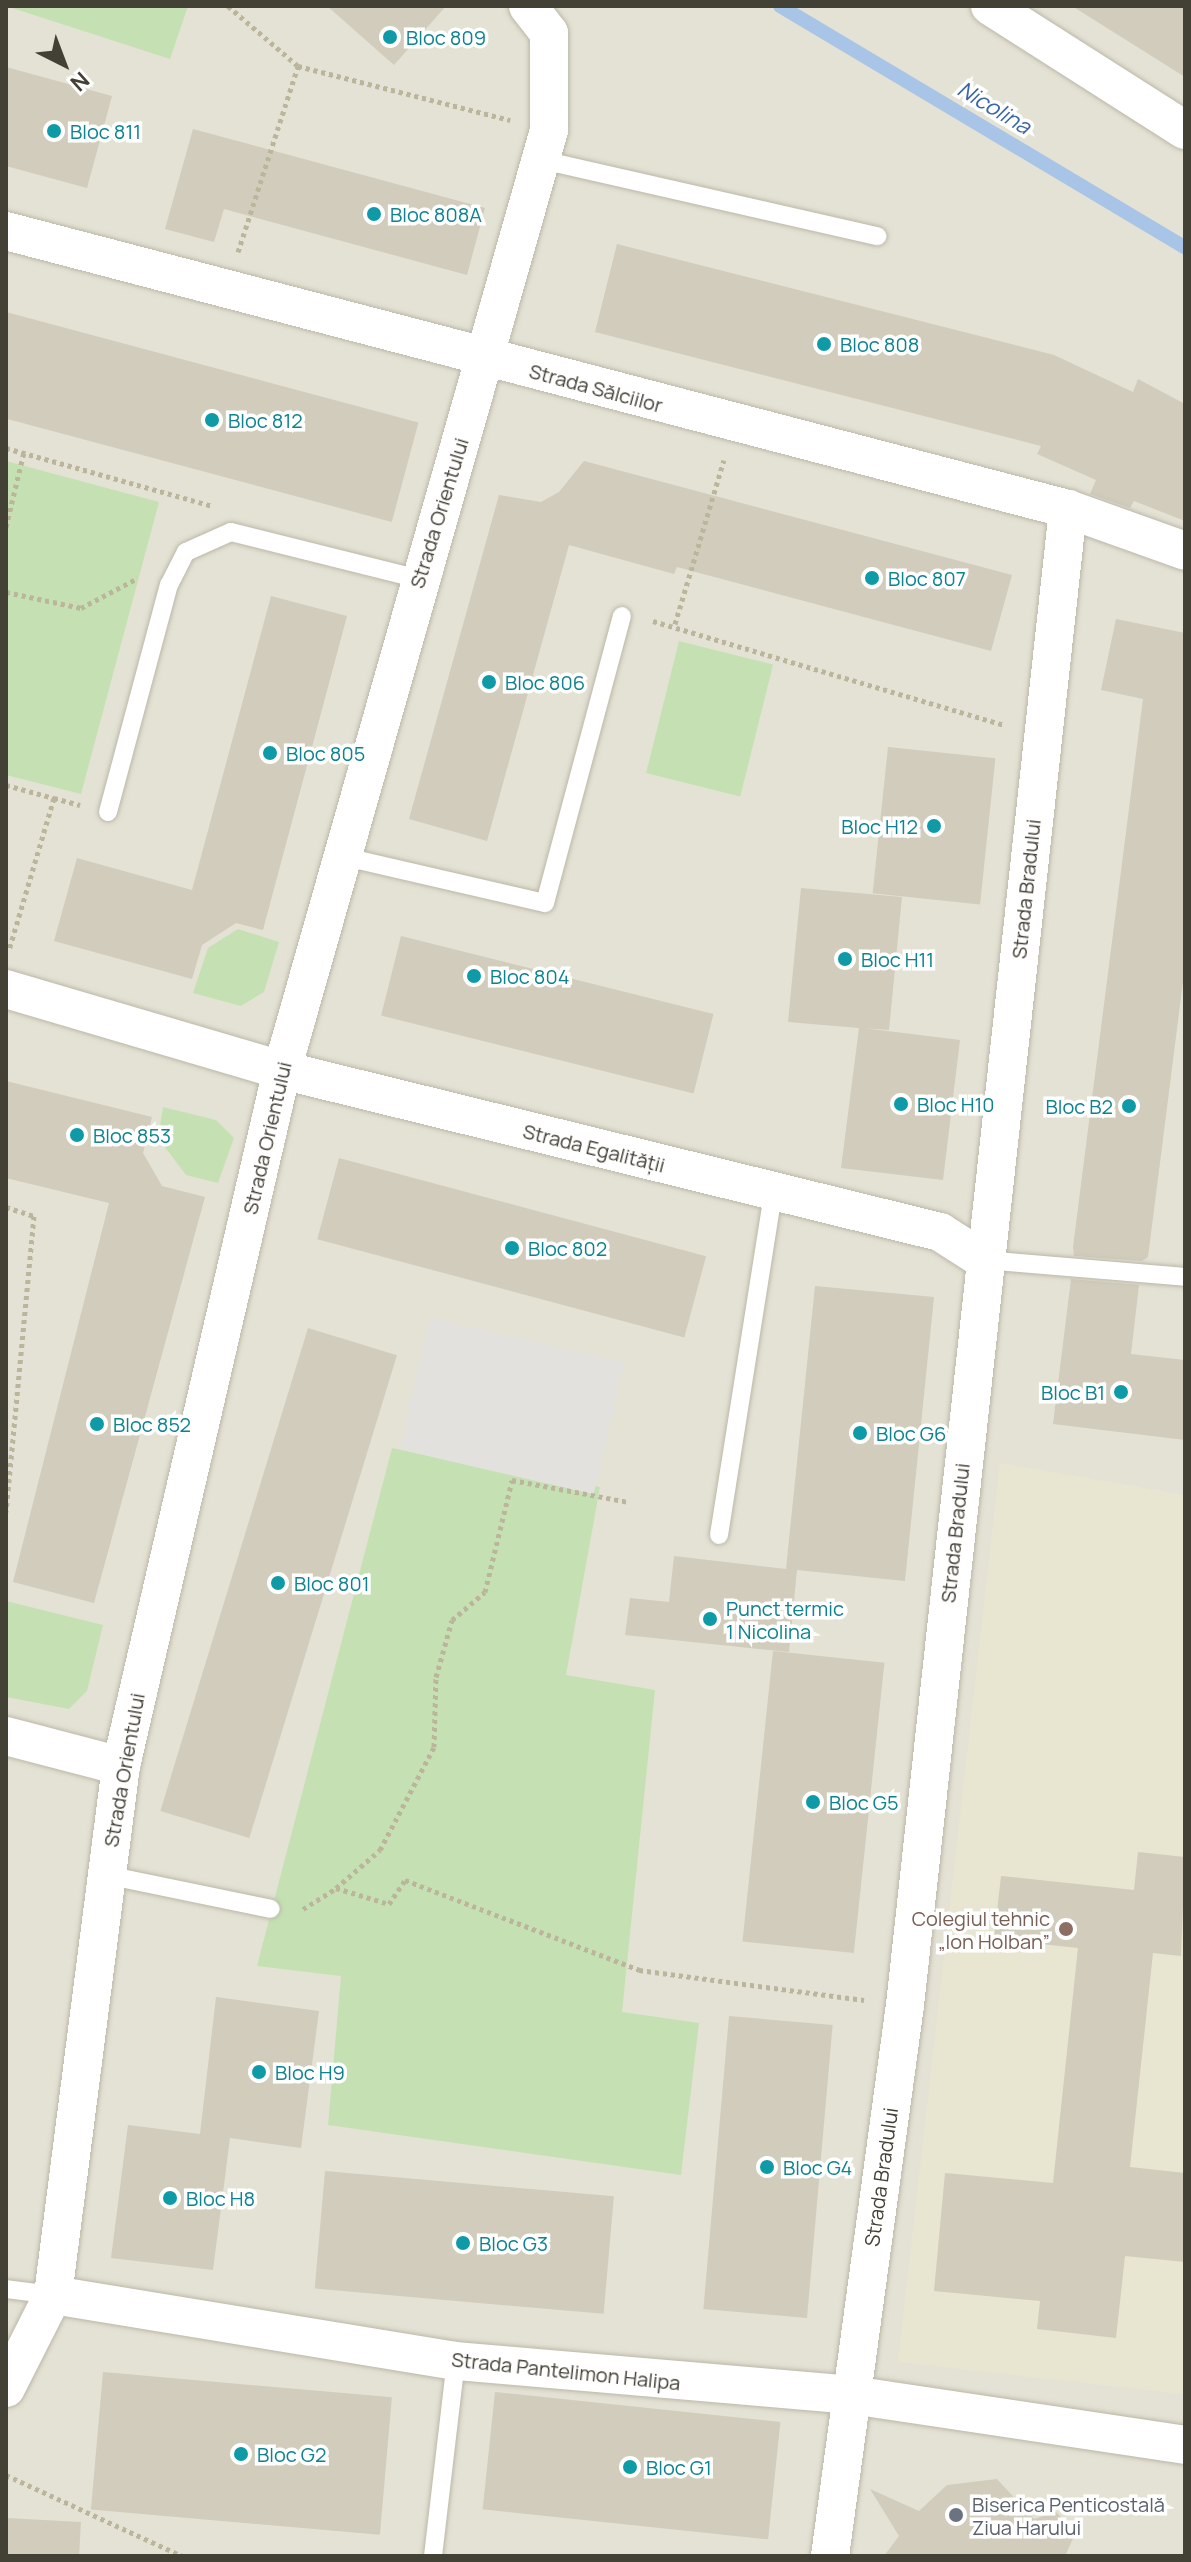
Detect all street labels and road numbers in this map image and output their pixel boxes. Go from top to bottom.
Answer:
street label: Strada Sălciilor [527,359,665,417]
street label: Strada Orientului [405,435,473,591]
street label: Strada Bradului [1007,818,1045,960]
street label: Strada Orientului [238,1059,296,1217]
street label: Strada Egalității [521,1119,667,1177]
street label: Strada Bradului [936,1462,974,1604]
street label: Strada Orientului [99,1691,149,1849]
street label: Strada Bradului [859,2106,903,2248]
street label: Strada Pantelimon Halipa [450,2347,682,2395]

